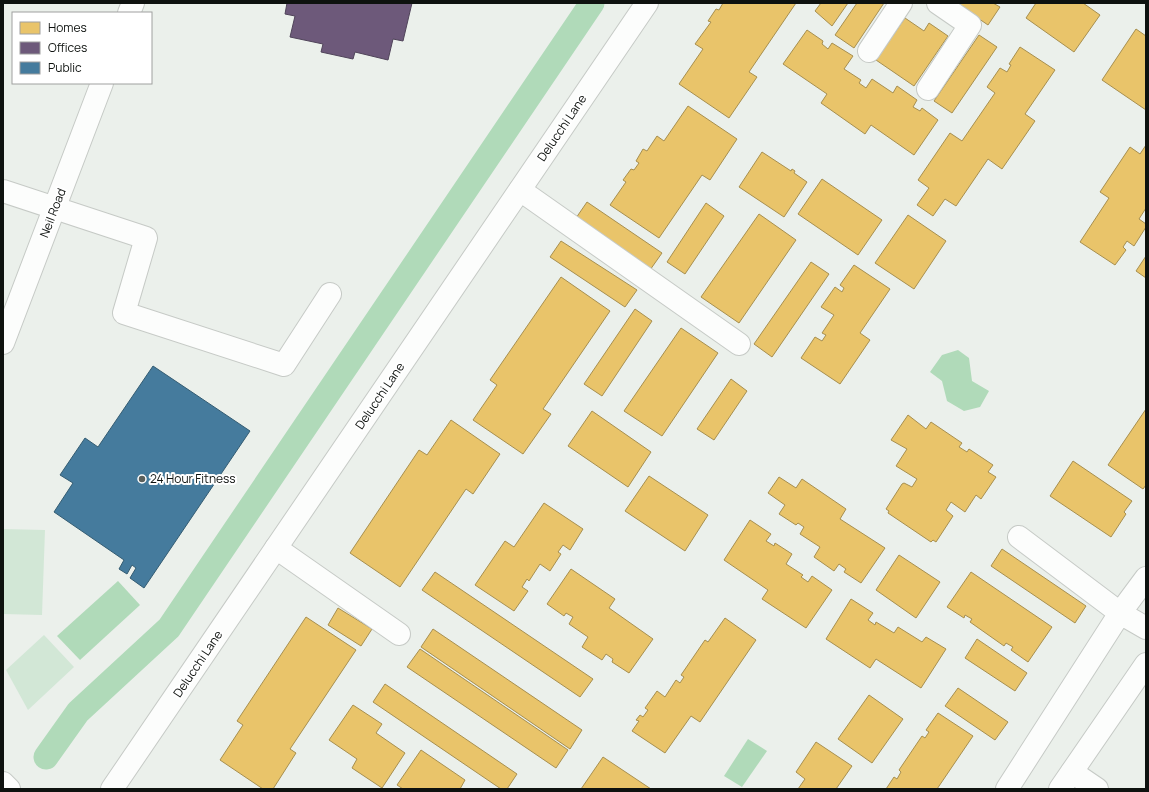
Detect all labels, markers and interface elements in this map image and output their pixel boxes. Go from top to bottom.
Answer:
legend [12,12,152,84]
text: Homes [48,19,87,36]
text: Offices [48,39,87,56]
text: Public [48,59,82,76]
street label: Delucchi Lane [533,91,590,165]
street label: Neil Road [35,186,70,240]
street label: Delucchi Lane [351,359,408,433]
place label: 24 Hour Fitness [150,470,236,487]
marker: 24 Hour Fitness [137,474,147,484]
street label: Delucchi Lane [169,627,226,701]

